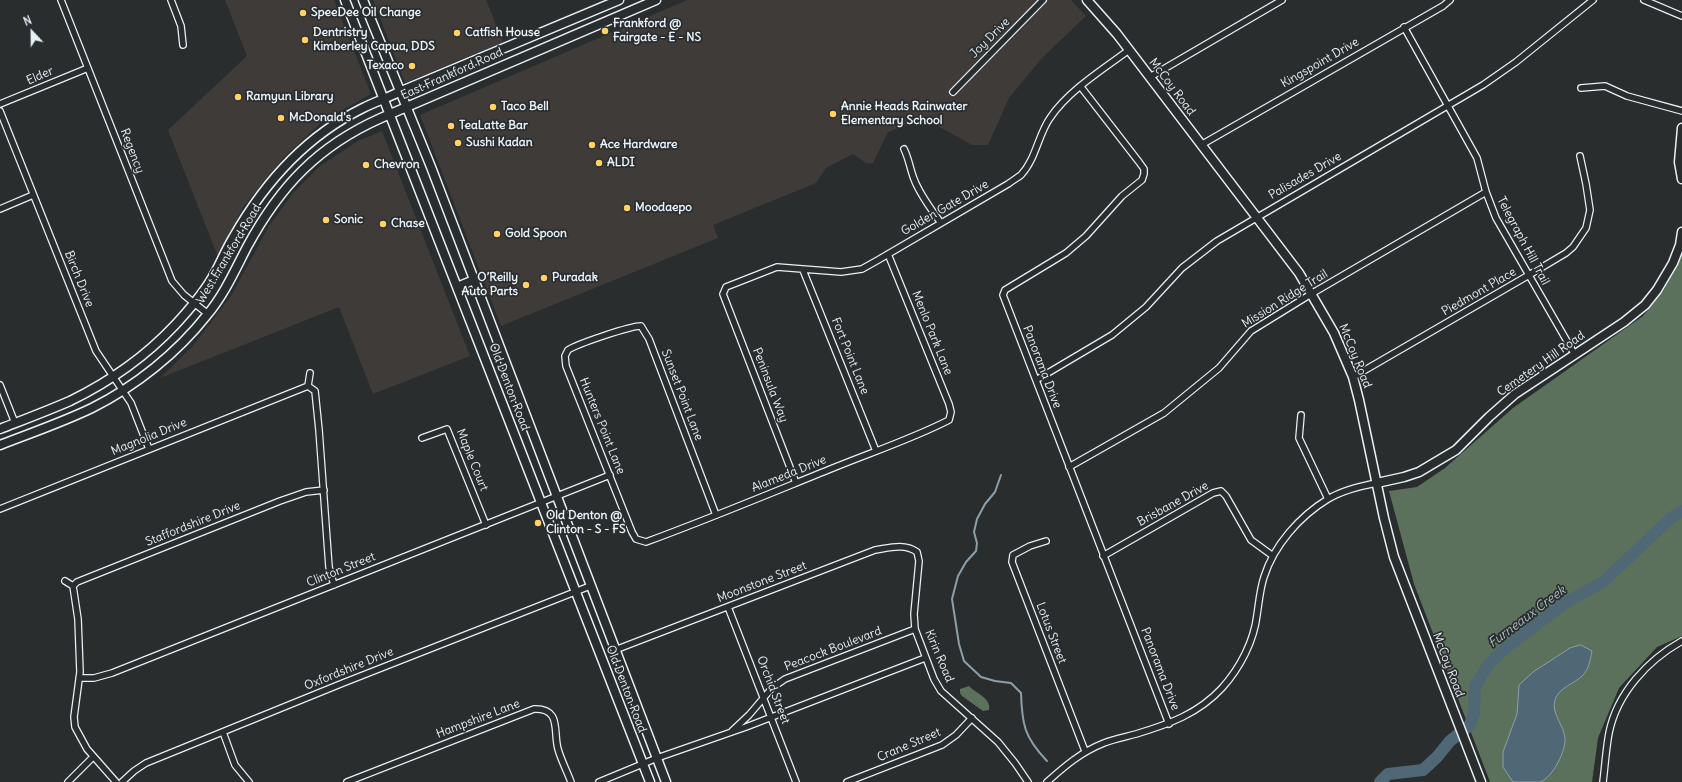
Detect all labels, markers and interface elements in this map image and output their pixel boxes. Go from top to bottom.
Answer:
place label: SpeeDee Oil Change [311,6,421,20]
marker: SpeeDee Oil Change [298,8,308,18]
north arrow [12,12,52,52]
text: N [21,13,34,29]
street label: Joy Drive [967,15,1013,61]
place label: Frankford @ Fairgate - E - NS [613,17,701,45]
place label: Dentristry Kimberley Capua, DDS [313,26,435,54]
place label: Catfish House [465,26,540,40]
marker: Frankford @ Fairgate - E - NS [600,26,610,36]
marker: Catfish House [452,28,462,38]
marker: Dentristry Kimberley Capua, DDS [300,35,310,45]
street label: Kingspoint Drive [1278,35,1362,91]
street label: East Frankford Road [399,45,505,103]
street label: McCoy Road [1146,56,1198,118]
place label: Texaco [367,59,404,73]
marker: Texaco [407,61,417,71]
street label: Elder [24,64,56,88]
place label: Ramyun Library [246,90,334,104]
marker: Ramyun Library [233,92,243,102]
place label: Taco Bell [501,100,549,114]
place label: Annie Heads Rainwater Elementary School [841,100,967,128]
marker: Taco Bell [488,102,498,112]
marker: Annie Heads Rainwater Elementary School [828,109,838,119]
place label: McDonald's [289,111,351,125]
marker: McDonald's [276,113,286,123]
place label: TeaLatte Bar [459,119,528,133]
marker: TeaLatte Bar [446,121,456,131]
street label: Regency [117,127,147,175]
place label: Sushi Kadan [466,136,533,150]
marker: Sushi Kadan [453,138,463,148]
place label: Ace Hardware [600,138,677,152]
marker: Ace Hardware [587,140,597,150]
street label: Palisades Drive [1266,149,1344,203]
place label: ALDI [607,156,635,170]
place label: Chevron [374,158,420,172]
marker: ALDI [594,158,604,168]
marker: Chevron [361,160,371,170]
street label: Golden Gate Drive [899,177,991,239]
street label: Telegraph Hill Trail [1494,194,1552,288]
place label: Moodaepo [635,201,692,215]
street label: West Frankford Road [194,202,264,306]
marker: Moodaepo [622,203,632,213]
place label: Sonic [334,213,363,227]
marker: Sonic [321,215,331,225]
place label: Chase [391,217,425,231]
marker: Chase [378,219,388,229]
place label: Gold Spoon [505,227,567,241]
marker: Gold Spoon [492,229,502,239]
street label: Birch Drive [61,249,97,309]
street label: Piedmont Place [1439,265,1519,319]
street label: Mission Ridge Trail [1239,267,1331,331]
place label: O’Reilly Auto Parts [461,271,518,299]
place label: Puradak [552,271,598,285]
marker: Puradak [539,273,549,283]
marker: O’Reilly Auto Parts [521,280,531,290]
street label: Menlo Park Lane [909,289,955,377]
street label: Fort Point Lane [828,315,872,397]
street label: McCoy Road [1336,322,1374,390]
street label: Panorama Drive [1020,323,1064,411]
street label: Cemetery Hill Road [1494,328,1588,400]
street label: Old Denton Road [486,341,532,433]
street label: Peninsula Way [749,346,791,424]
street label: Sunset Point Lane [658,347,706,443]
street label: Hunters Point Lane [576,376,628,476]
street label: Magnolia Drive [109,415,189,459]
street label: Maple Court [453,427,491,493]
street label: Alameda Drive [750,452,828,496]
street label: Brisbane Drive [1135,479,1211,529]
street label: Staffordshire Drive [144,498,242,550]
place label: Old Denton @ Clinton - S - FS [546,509,626,537]
marker: Old Denton @ Clinton - S - FS [533,518,543,528]
street label: Clinton Street [305,550,377,590]
street label: Moonstone Street [715,558,809,606]
water label: Furneaux Creek [1485,583,1569,651]
street label: Lotus Street [1033,600,1069,666]
street label: Peacock Boulevard [782,624,884,674]
street label: Panorama Drive [1138,625,1182,713]
street label: Kirin Road [922,628,956,684]
street label: McCoy Road [1429,631,1467,699]
street label: Old Denton Road [603,643,649,735]
street label: Oxfordshire Drive [302,645,396,693]
street label: Orchid Street [753,654,793,726]
street label: Hampshire Lane [434,696,522,742]
street label: Crane Street [875,725,943,765]

